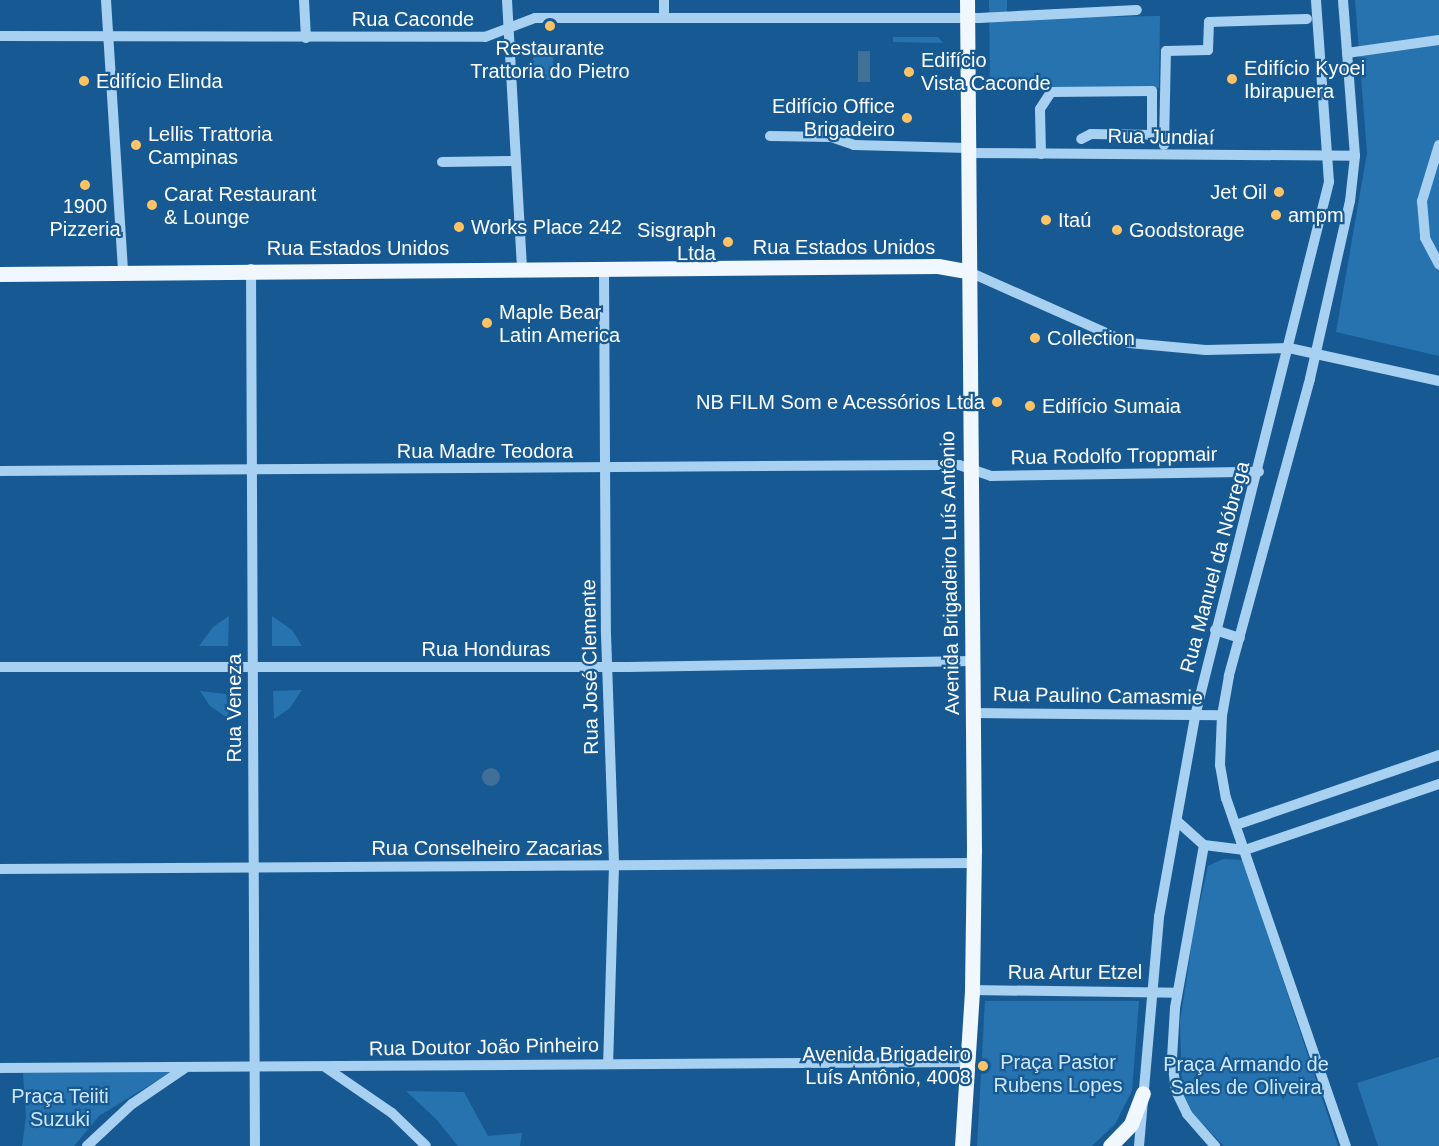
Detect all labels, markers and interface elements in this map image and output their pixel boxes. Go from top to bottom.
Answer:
street label: Rua Caconde [352,7,474,31]
marker: Restaurante Trattoria do Pietro [543,19,557,33]
place label: Restaurante Trattoria do Pietro [470,36,630,83]
place label: Edifício Vista Caconde [921,48,1051,95]
place label: Edifício Kyoei Ibirapuera [1244,56,1365,103]
marker: Edifício Vista Caconde [902,65,916,79]
place label: Edifício Elinda [96,69,223,93]
marker: Edifício Kyoei Ibirapuera [1225,72,1239,86]
marker: Edifício Elinda [77,74,91,88]
place label: Edifício Office Brigadeiro [772,94,895,141]
marker: Edifício Office Brigadeiro [900,111,914,125]
place label: Lellis Trattoria Campinas [148,122,273,169]
street label: Rua Jundiaí [1107,124,1215,150]
marker: Lellis Trattoria Campinas [129,138,143,152]
marker: 1900 Pizzeria [78,178,92,192]
place label: Jet Oil [1210,180,1267,204]
place label: Carat Restaurant & Lounge [164,182,316,229]
marker: Jet Oil [1272,185,1286,199]
place label: 1900 Pizzeria [49,194,121,241]
marker: Carat Restaurant & Lounge [145,198,159,212]
place label: ampm [1288,203,1344,227]
place label: Itaú [1058,208,1091,232]
marker: ampm [1269,208,1283,222]
marker: Itaú [1039,213,1053,227]
place label: Works Place 242 [471,215,622,239]
place label: Goodstorage [1129,218,1245,242]
place label: Sisgraph Ltda [637,219,716,266]
marker: Works Place 242 [452,220,466,234]
marker: Goodstorage [1110,223,1124,237]
marker: Sisgraph Ltda [721,235,735,249]
street label: Rua Estados Unidos [753,235,935,259]
street label: Rua Estados Unidos [267,236,449,260]
place label: Maple Bear Latin America [499,300,621,347]
marker: Maple Bear Latin America [480,316,494,330]
place label: Collection [1047,326,1135,350]
marker: Collection [1028,331,1042,345]
place label: NB FILM Som e Acessórios Ltda [695,390,985,414]
place label: Edifício Sumaia [1042,394,1181,418]
marker: NB FILM Som e Acessórios Ltda [990,395,1004,409]
marker: Edifício Sumaia [1023,399,1037,413]
street label: Avenida Brigadeiro Luís Antônio [936,430,964,716]
street label: Rua Madre Teodora [397,439,573,463]
street label: Rua Rodolfo Troppmair [1010,442,1218,470]
street label: Rua Manuel da Nóbrega [1175,459,1255,675]
street label: Rua José Clemente [576,579,604,755]
street label: Rua Honduras [422,637,550,661]
street label: Rua Veneza [222,654,246,762]
street label: Rua Paulino Camasmie [993,682,1203,710]
street label: Rua Conselheiro Zacarias [371,836,603,860]
street label: Rua Artur Etzel [1007,960,1143,984]
street label: Rua Doutor João Pinheiro [369,1033,599,1061]
place label: Avenida Brigadeiro Luís Antônio, 4008 [802,1042,971,1089]
park label: Praça Pastor Rubens Lopes [994,1050,1122,1097]
park label: Praça Armando de Sales de Oliveira [1163,1052,1329,1099]
marker: Avenida Brigadeiro Luís Antônio, 4008 [976,1059,990,1073]
park label: Praça Teiiti Suzuki [11,1084,109,1131]

